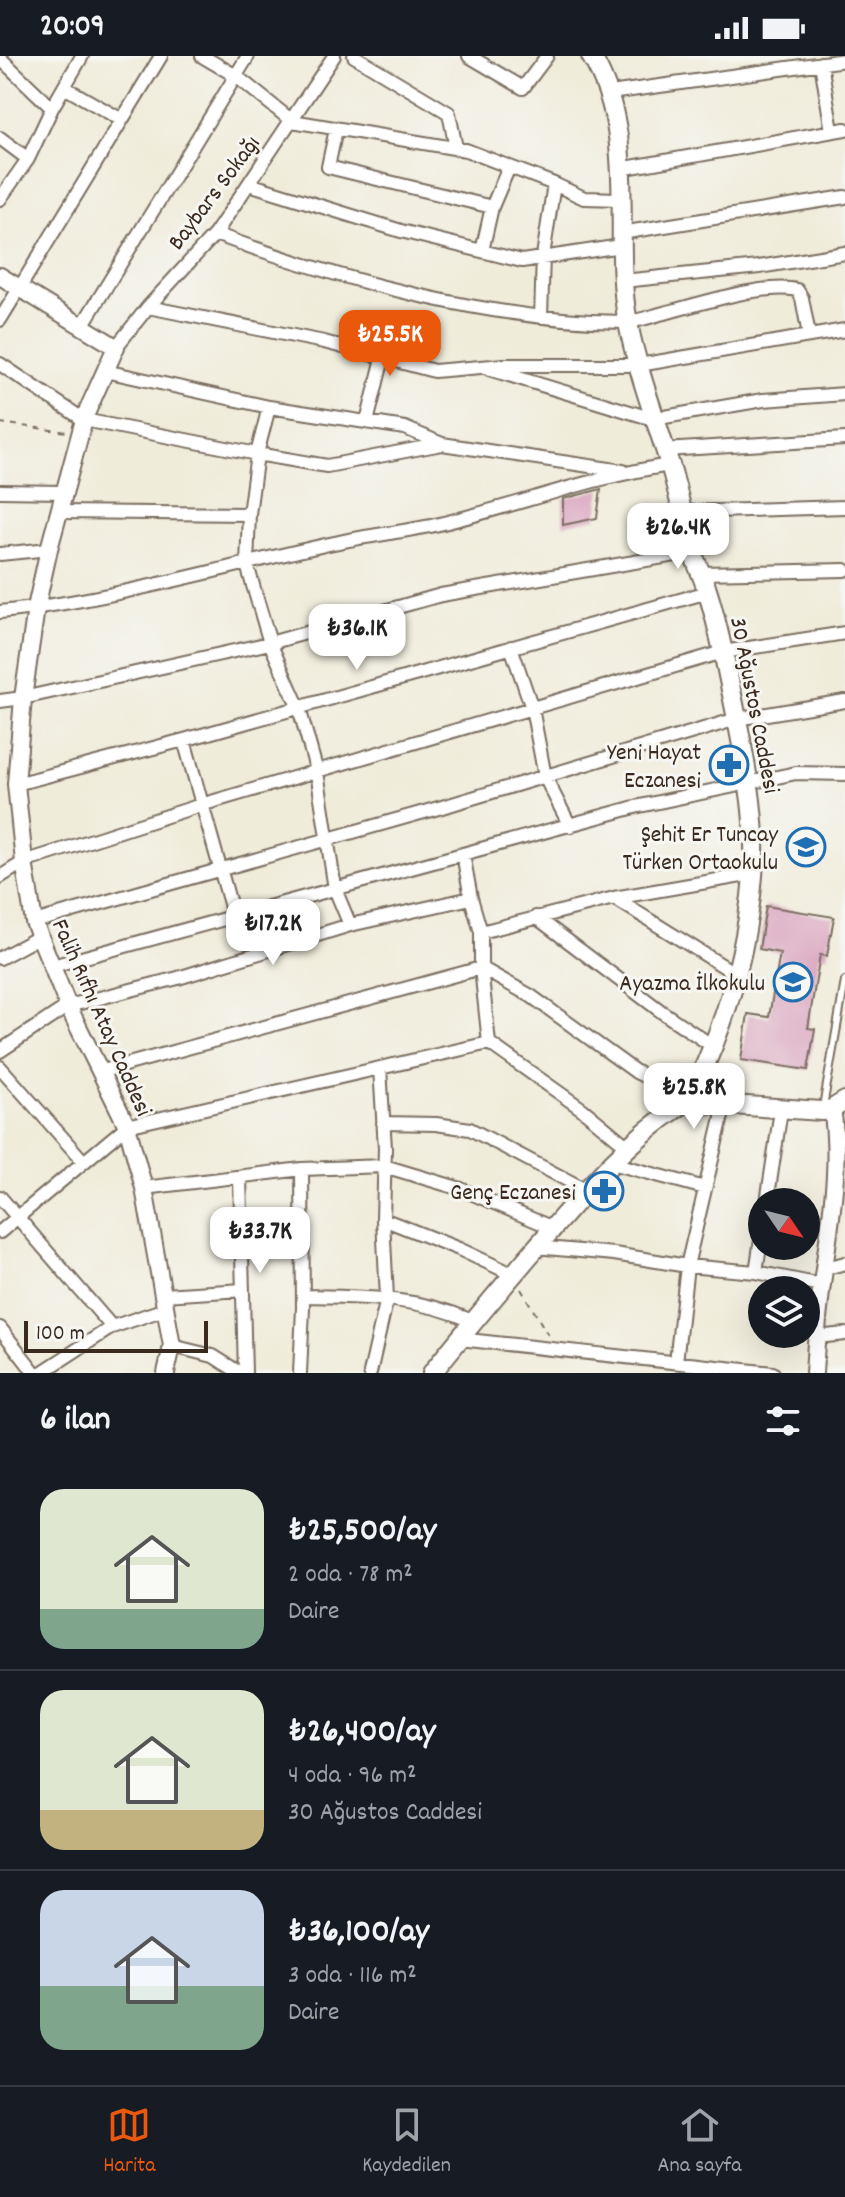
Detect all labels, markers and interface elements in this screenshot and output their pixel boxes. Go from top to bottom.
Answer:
text: 20:09 [40,7,105,50]
street label: Baybars Sokağı [161,129,270,258]
pin: ₺25.5K [325,310,455,378]
text: ₺25.5K [357,317,423,354]
pin: ₺26.4K [613,503,743,571]
text: ₺26.4K [645,510,711,547]
pin: ₺36.1K [292,604,422,672]
text: ₺36.1K [327,611,387,648]
street label: 30 Ağustos Caddesi [719,614,787,797]
place label: Yeni Hayat Eczanesi [607,737,701,799]
pharmacy icon: Yeni Hayat Eczanesi [708,744,750,786]
place label: Şehit Er Tuncay Türken Ortaokulu [622,819,779,881]
school or university icon: Şehit Er Tuncay Türken Ortaokulu [785,826,827,868]
pin: ₺17.2K [208,899,338,967]
text: ₺17.2K [244,906,302,943]
street label: Falih Rıfhı Atay Caddesi [41,914,159,1122]
school or university icon: Ayazma İlkokulu [772,961,814,1003]
place label: Ayazma İlkokulu [619,968,765,1002]
pin: ₺25.8K [629,1063,759,1131]
text: ₺25.8K [662,1070,726,1107]
pharmacy icon: Genç Eczanesi [583,1170,625,1212]
place label: Genç Eczanesi [450,1177,576,1211]
north arrow [748,1188,820,1260]
map controls [748,1188,820,1348]
pin: ₺33.7K [195,1207,325,1275]
text: ₺33.7K [228,1214,292,1251]
button: layers [748,1276,820,1348]
scale bar [24,1317,208,1353]
text: 100 m [36,1319,85,1350]
text: 6 ilan [40,1397,110,1446]
icon: filters [761,1399,805,1443]
text: ₺25,500/ay [288,1508,436,1557]
icon: home [104,1521,200,1617]
text: 2 oda · 78 m² [288,1557,413,1594]
text: Daire [288,1594,339,1631]
text: ₺26,400/ay [288,1709,436,1758]
icon: home [104,1722,200,1818]
text: 4 oda · 96 m² [288,1758,417,1795]
text: 30 Ağustos Caddesi [288,1795,482,1832]
text: ₺36,100/ay [288,1909,429,1958]
icon: home [104,1922,200,2018]
text: 3 oda · 116 m² [288,1958,417,1995]
text: Daire [288,1995,339,2032]
tab: Harita [103,2103,156,2182]
tab: Kaydedilen [362,2103,451,2182]
tab: Ana sayfa [658,2103,742,2182]

